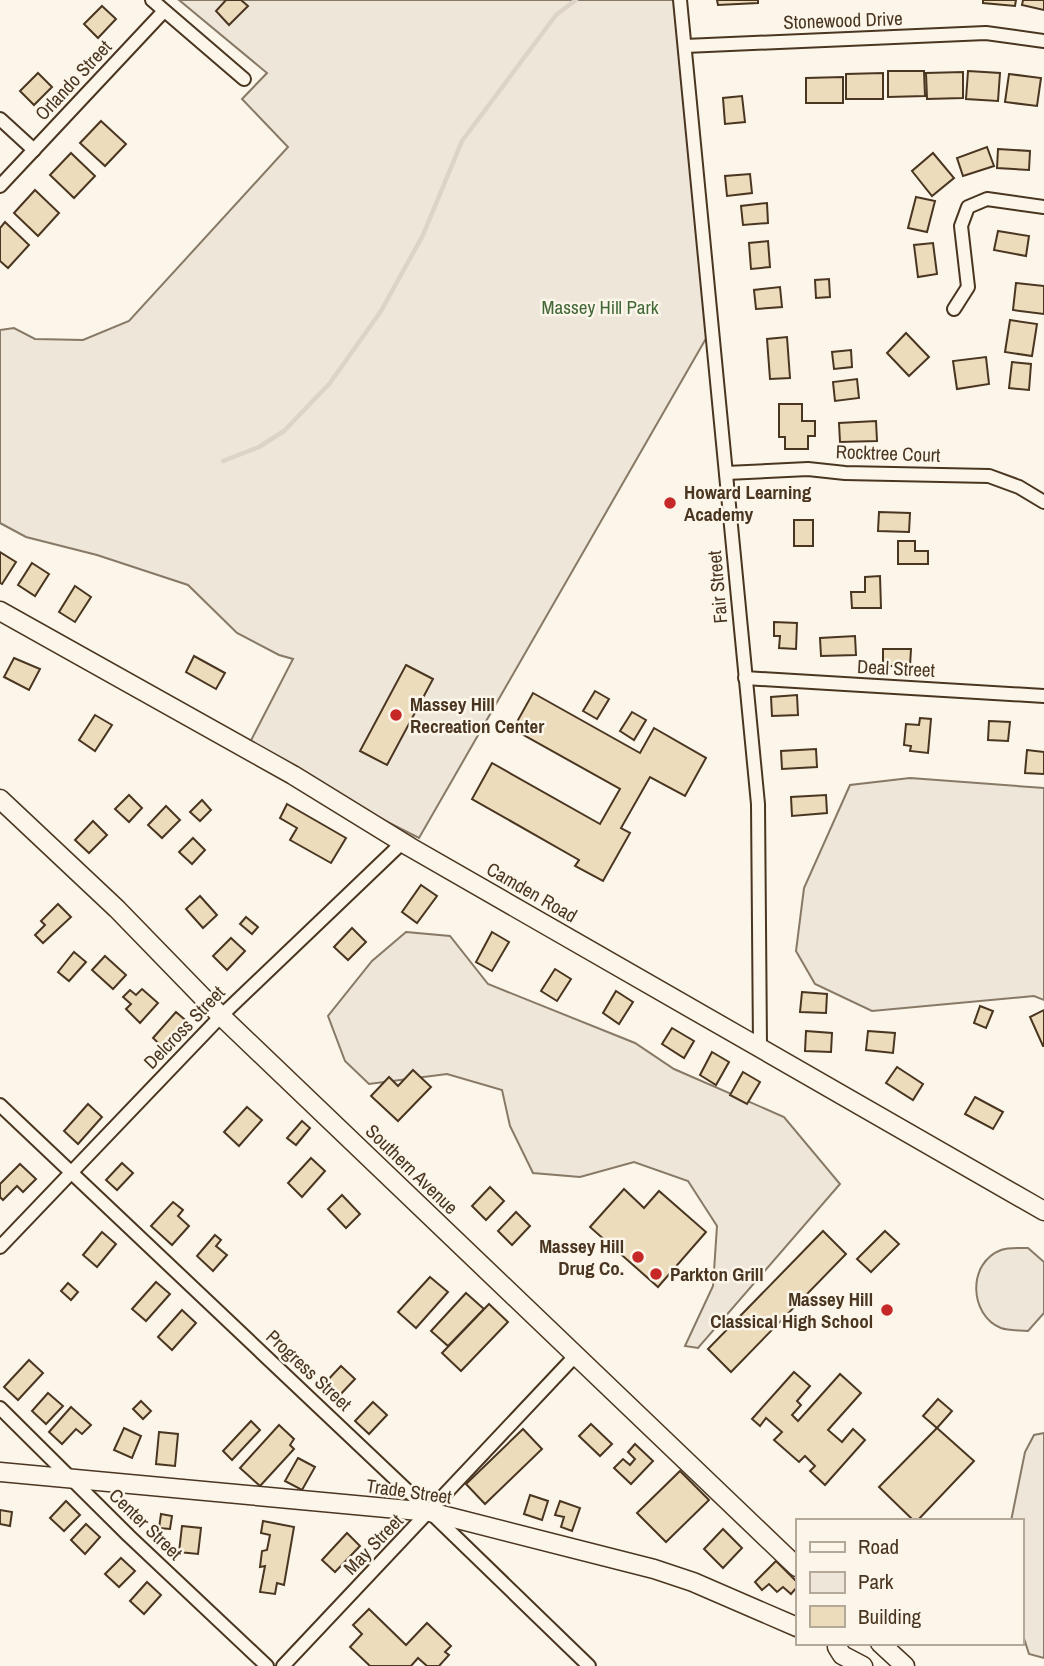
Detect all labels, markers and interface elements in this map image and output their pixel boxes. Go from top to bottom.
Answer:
street label: Stonewood Drive [783,5,903,35]
street label: Orlando Street [29,34,118,126]
park label: Massey Hill Park [542,294,659,320]
street label: Rocktree Court [835,438,941,468]
place label: Howard Learning Academy [684,479,812,527]
marker: Howard Learning Academy [662,495,678,511]
street label: Fair Street [701,549,733,624]
street label: Deal Street [856,653,936,683]
place label: Massey Hill Recreation Center [410,691,544,739]
marker: Massey Hill Recreation Center [388,707,404,723]
street label: Camden Road [482,856,582,928]
street label: Delcross Street [138,979,231,1074]
street label: Southern Avenue [360,1118,464,1220]
place label: Massey Hill Drug Co. [539,1233,624,1281]
marker: Massey Hill Drug Co. [630,1249,646,1265]
place label: Parkton Grill [670,1261,764,1287]
marker: Parkton Grill [648,1266,664,1282]
place label: Massey Hill Classical High School [710,1286,873,1334]
marker: Massey Hill Classical High School [879,1302,895,1318]
street label: Progress Street [261,1324,358,1417]
street label: Trade Street [365,1472,454,1510]
street label: Center Street [104,1482,189,1566]
street label: May Street [337,1507,409,1580]
legend [796,1519,1023,1645]
text: Road [858,1532,899,1561]
text: Park [858,1567,894,1596]
text: Building [858,1602,922,1631]

